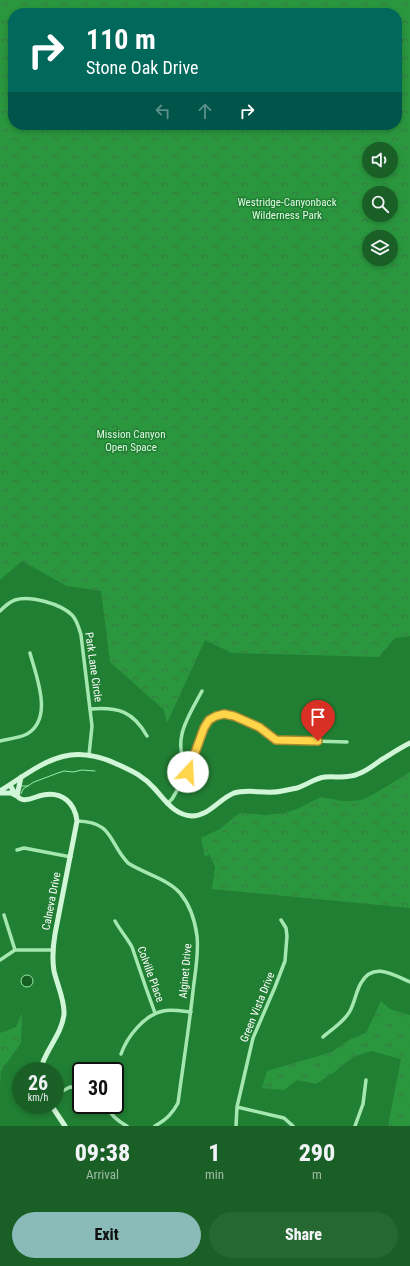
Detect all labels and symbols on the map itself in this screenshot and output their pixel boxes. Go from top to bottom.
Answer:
park label: Westridge-Canyonback Wilderness Park [237,196,337,222]
park label: Mission Canyon Open Space [97,428,165,454]
street label: Park Lane Circle [82,631,105,703]
pin [301,700,335,741]
position arrow [167,751,209,793]
street label: Calneva Drive [39,871,63,931]
street label: Alginet Drive [177,943,194,999]
street label: Colville Place [134,945,167,1004]
street label: Green Vista Drive [237,970,277,1044]
speed limit sign: 30 [72,1062,124,1114]

